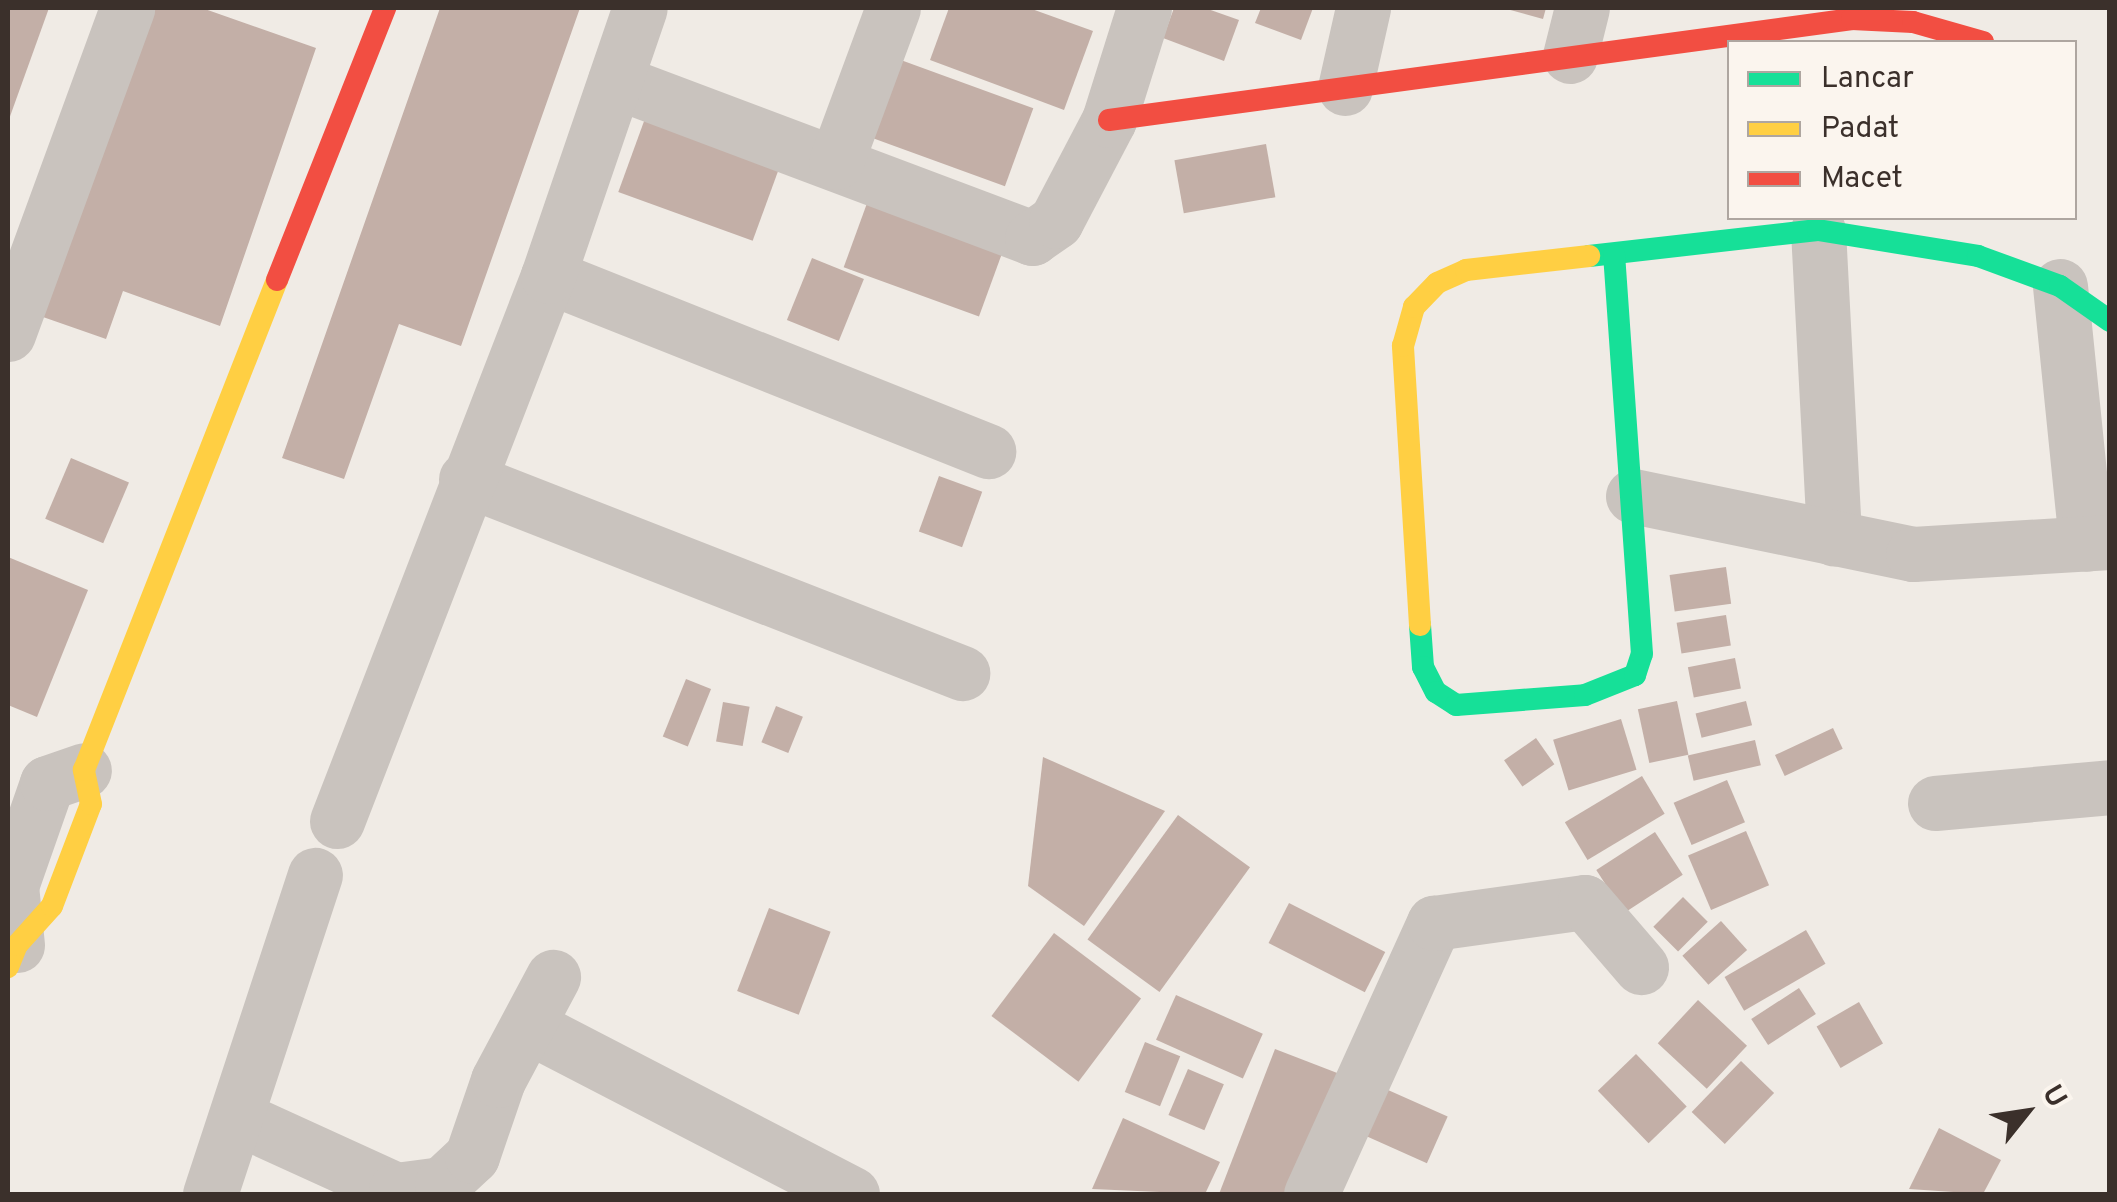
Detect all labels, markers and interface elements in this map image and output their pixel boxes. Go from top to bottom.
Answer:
legend [1727,40,2077,220]
text: Lancar [1821,61,1914,98]
text: Padat [1821,111,1899,148]
text: Macet [1821,161,1903,198]
north arrow [1977,1062,2077,1162]
text: U [2032,1079,2074,1115]

